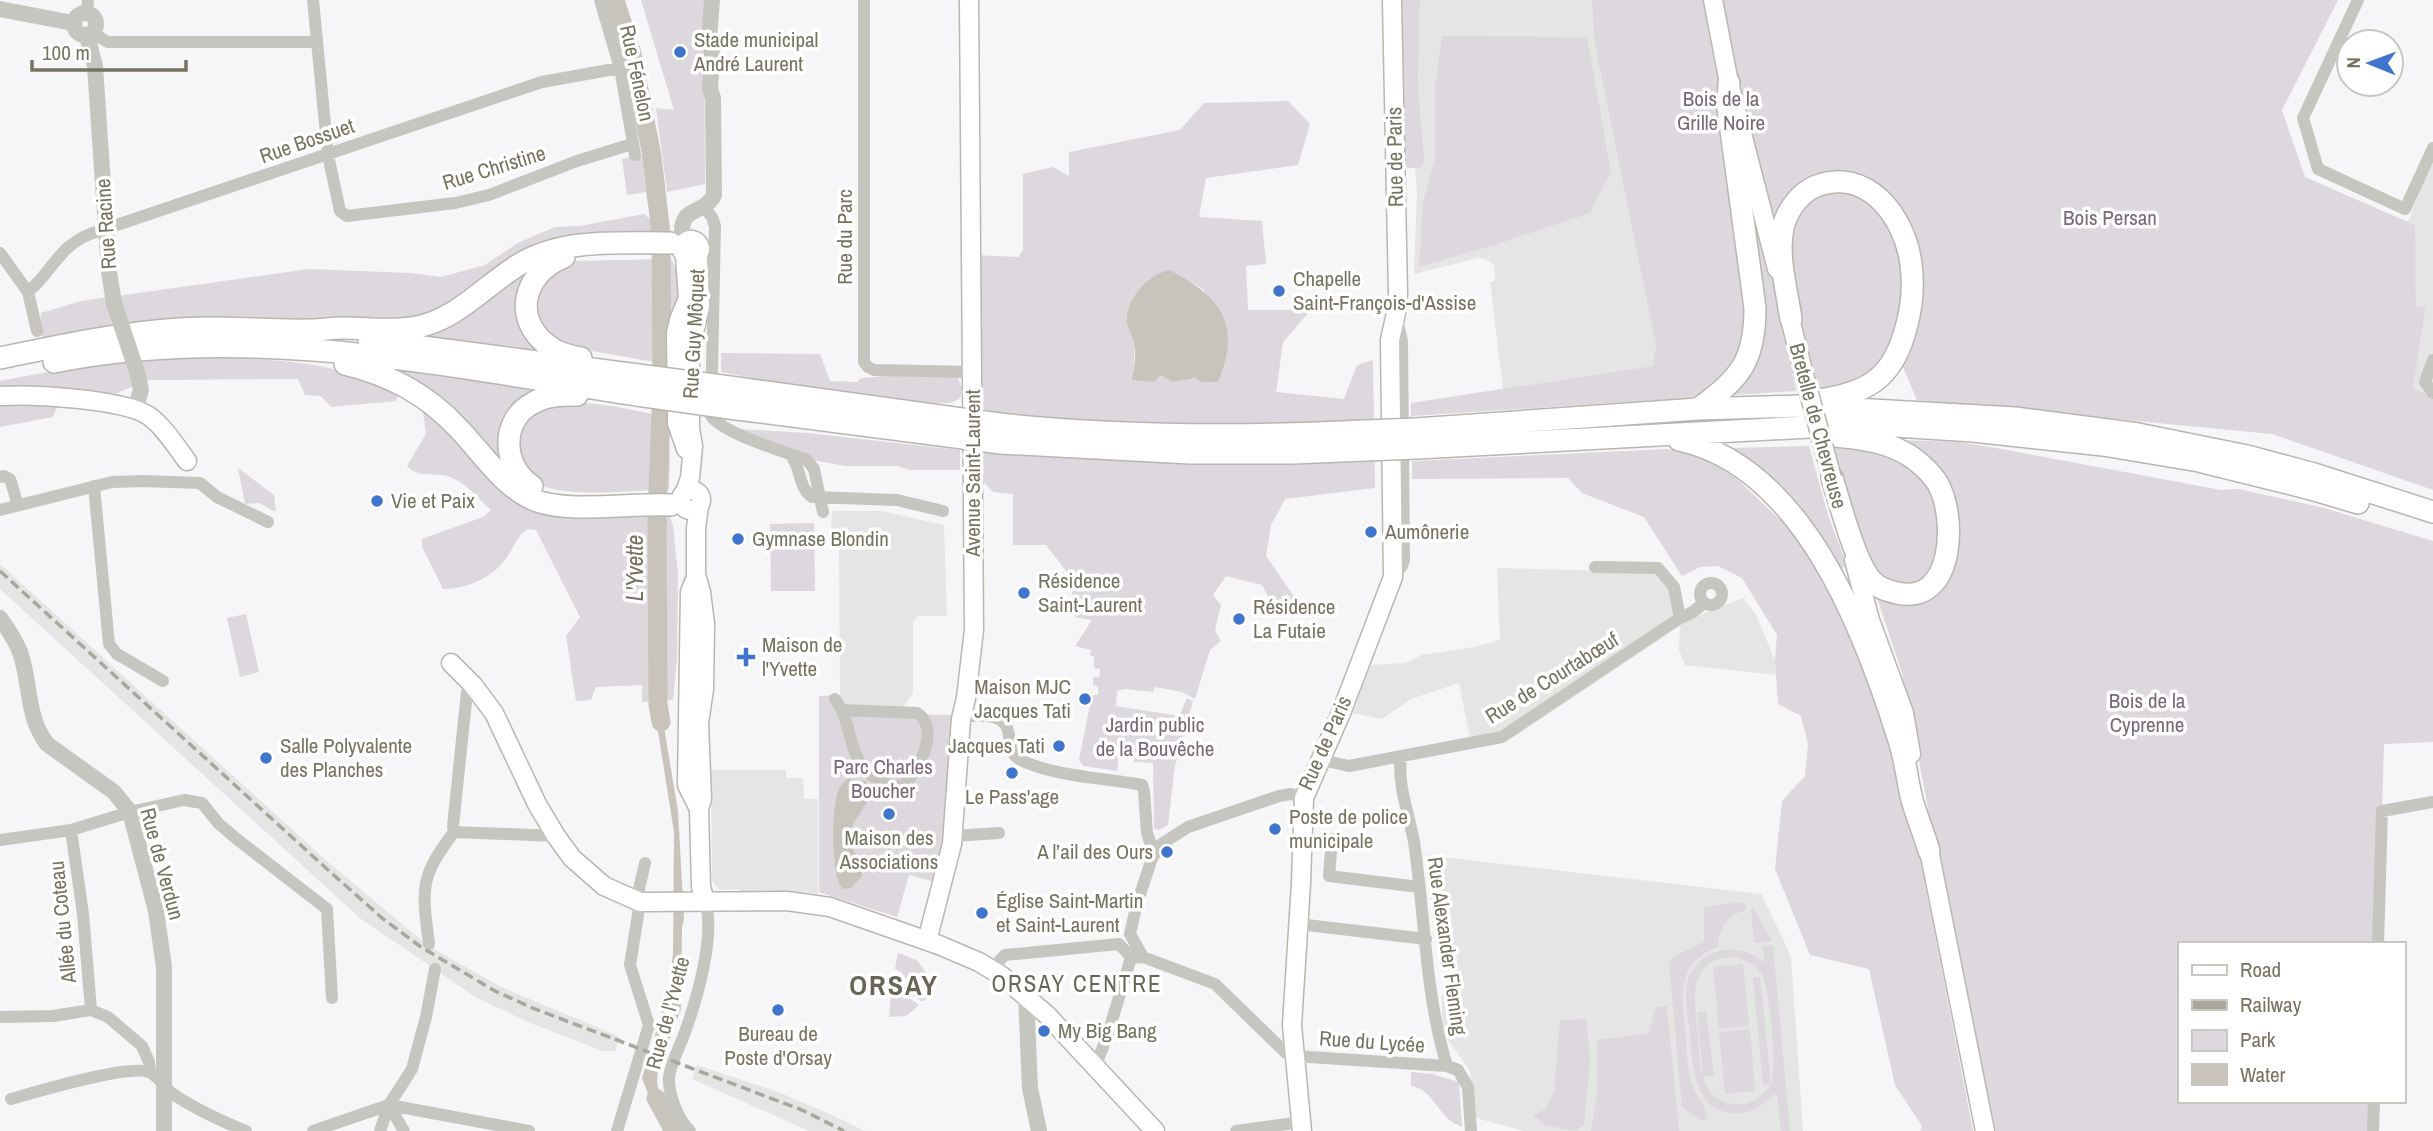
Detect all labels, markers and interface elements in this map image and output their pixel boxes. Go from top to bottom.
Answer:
street label: Rue Fénelon [613,22,662,124]
place label: Stade municipal André Laurent [693,25,818,78]
scale bar [32,28,186,72]
north arrow [2335,28,2405,98]
text: 100 m [42,38,90,67]
marker: Stade municipal André Laurent [672,44,688,60]
text: N [2340,57,2366,69]
park label: Bois de la Grille Noire [1677,84,1765,137]
street label: Rue de Paris [1379,107,1410,208]
street label: Rue Bossuet [255,111,358,170]
street label: Rue Christine [439,138,549,197]
street label: Rue Racine [88,178,123,270]
street label: Rue du Parc [830,189,859,285]
park label: Bois Persan [2063,203,2157,232]
place label: Chapelle Saint-François-d'Assise [1293,264,1476,317]
street label: Rue Guy Môquet [676,268,711,400]
marker: Chapelle Saint-François-d'Assise [1271,283,1287,299]
street label: Bretelle de Chevreuse [1782,340,1855,512]
street label: Avenue Saint-Laurent [958,389,987,558]
place label: Vie et Paix [391,486,475,515]
marker: Vie et Paix [369,493,385,509]
place label: Aumônerie [1384,517,1469,546]
place label: Gymnase Blondin [752,524,889,553]
marker: Aumônerie [1363,524,1379,540]
marker: Gymnase Blondin [730,531,746,547]
water label: L'Yvette [619,535,650,601]
place label: Résidence Saint-Laurent [1038,566,1143,619]
marker: Résidence Saint-Laurent [1016,585,1032,601]
place label: Résidence La Futaie [1253,592,1335,645]
marker: Résidence La Futaie [1231,611,1247,627]
street label: Rue de Courtabœuf [1480,625,1624,730]
place label: Maison de l'Yvette [762,630,842,683]
marker: Maison de l'Yvette [736,647,756,667]
place label: Maison MJC Jacques Tati [974,672,1071,725]
park label: Bois de la Cyprenne [2109,686,2186,739]
marker: Maison MJC Jacques Tati [1077,691,1093,707]
street label: Rue de Paris [1291,691,1358,795]
park label: Jardin public de la Bouvêche [1096,710,1214,763]
place label: Salle Polyvalente des Planches [280,731,412,784]
place label: Jacques Tati [948,731,1045,760]
marker: Jacques Tati [1051,738,1067,754]
marker: Salle Polyvalente des Planches [258,750,274,766]
park label: Parc Charles Boucher [833,752,933,805]
marker: Le Pass'age [1004,765,1020,781]
place label: Le Pass'age [965,782,1059,811]
place label: Poste de police municipale [1289,802,1408,855]
street label: Rue de Verdun [134,805,191,923]
marker: Maison des Associations [881,806,897,822]
marker: Poste de police municipale [1267,821,1283,837]
place label: Maison des Associations [839,823,938,876]
place label: A l’ail des Ours [1036,837,1153,866]
marker: A l’ail des Ours [1159,844,1175,860]
street label: Rue Alexander Fleming [1421,855,1474,1037]
street label: Allée du Coteau [42,860,83,986]
place label: Église Saint-Martin et Saint-Laurent [996,886,1143,939]
marker: Église Saint-Martin et Saint-Laurent [974,905,990,921]
legend [2178,942,2405,1103]
street label: Rue de l'Yvette [639,953,696,1072]
text: Road [2240,955,2281,984]
district label: ORSAY [849,966,939,1004]
district label: ORSAY CENTRE [991,968,1163,999]
text: Railway [2240,990,2302,1019]
marker: Bureau de Poste d'Orsay [770,1002,786,1018]
place label: My Big Bang [1058,1016,1157,1045]
place label: Bureau de Poste d'Orsay [724,1019,832,1072]
marker: My Big Bang [1036,1023,1052,1039]
street label: Rue du Lycée [1318,1023,1426,1060]
text: Park [2240,1025,2276,1054]
text: Water [2240,1060,2286,1089]

